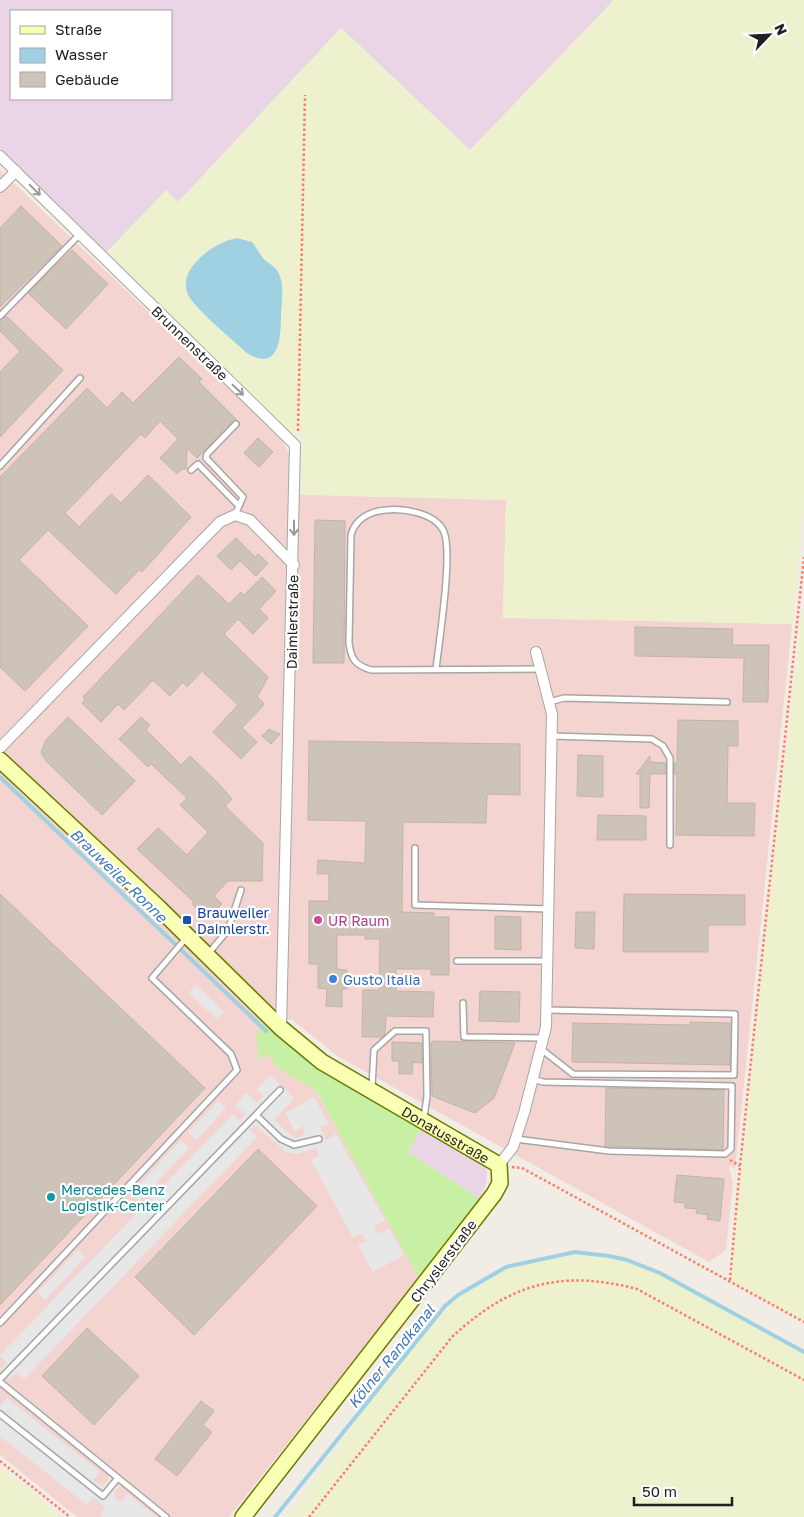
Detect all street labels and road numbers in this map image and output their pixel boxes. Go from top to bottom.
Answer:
street label: Brunnenstraße [148,302,232,384]
street label: Daimlerstraße [283,575,301,669]
street label: Donatusstraße [399,1102,493,1166]
street label: Chryslerstraße [406,1216,480,1306]

